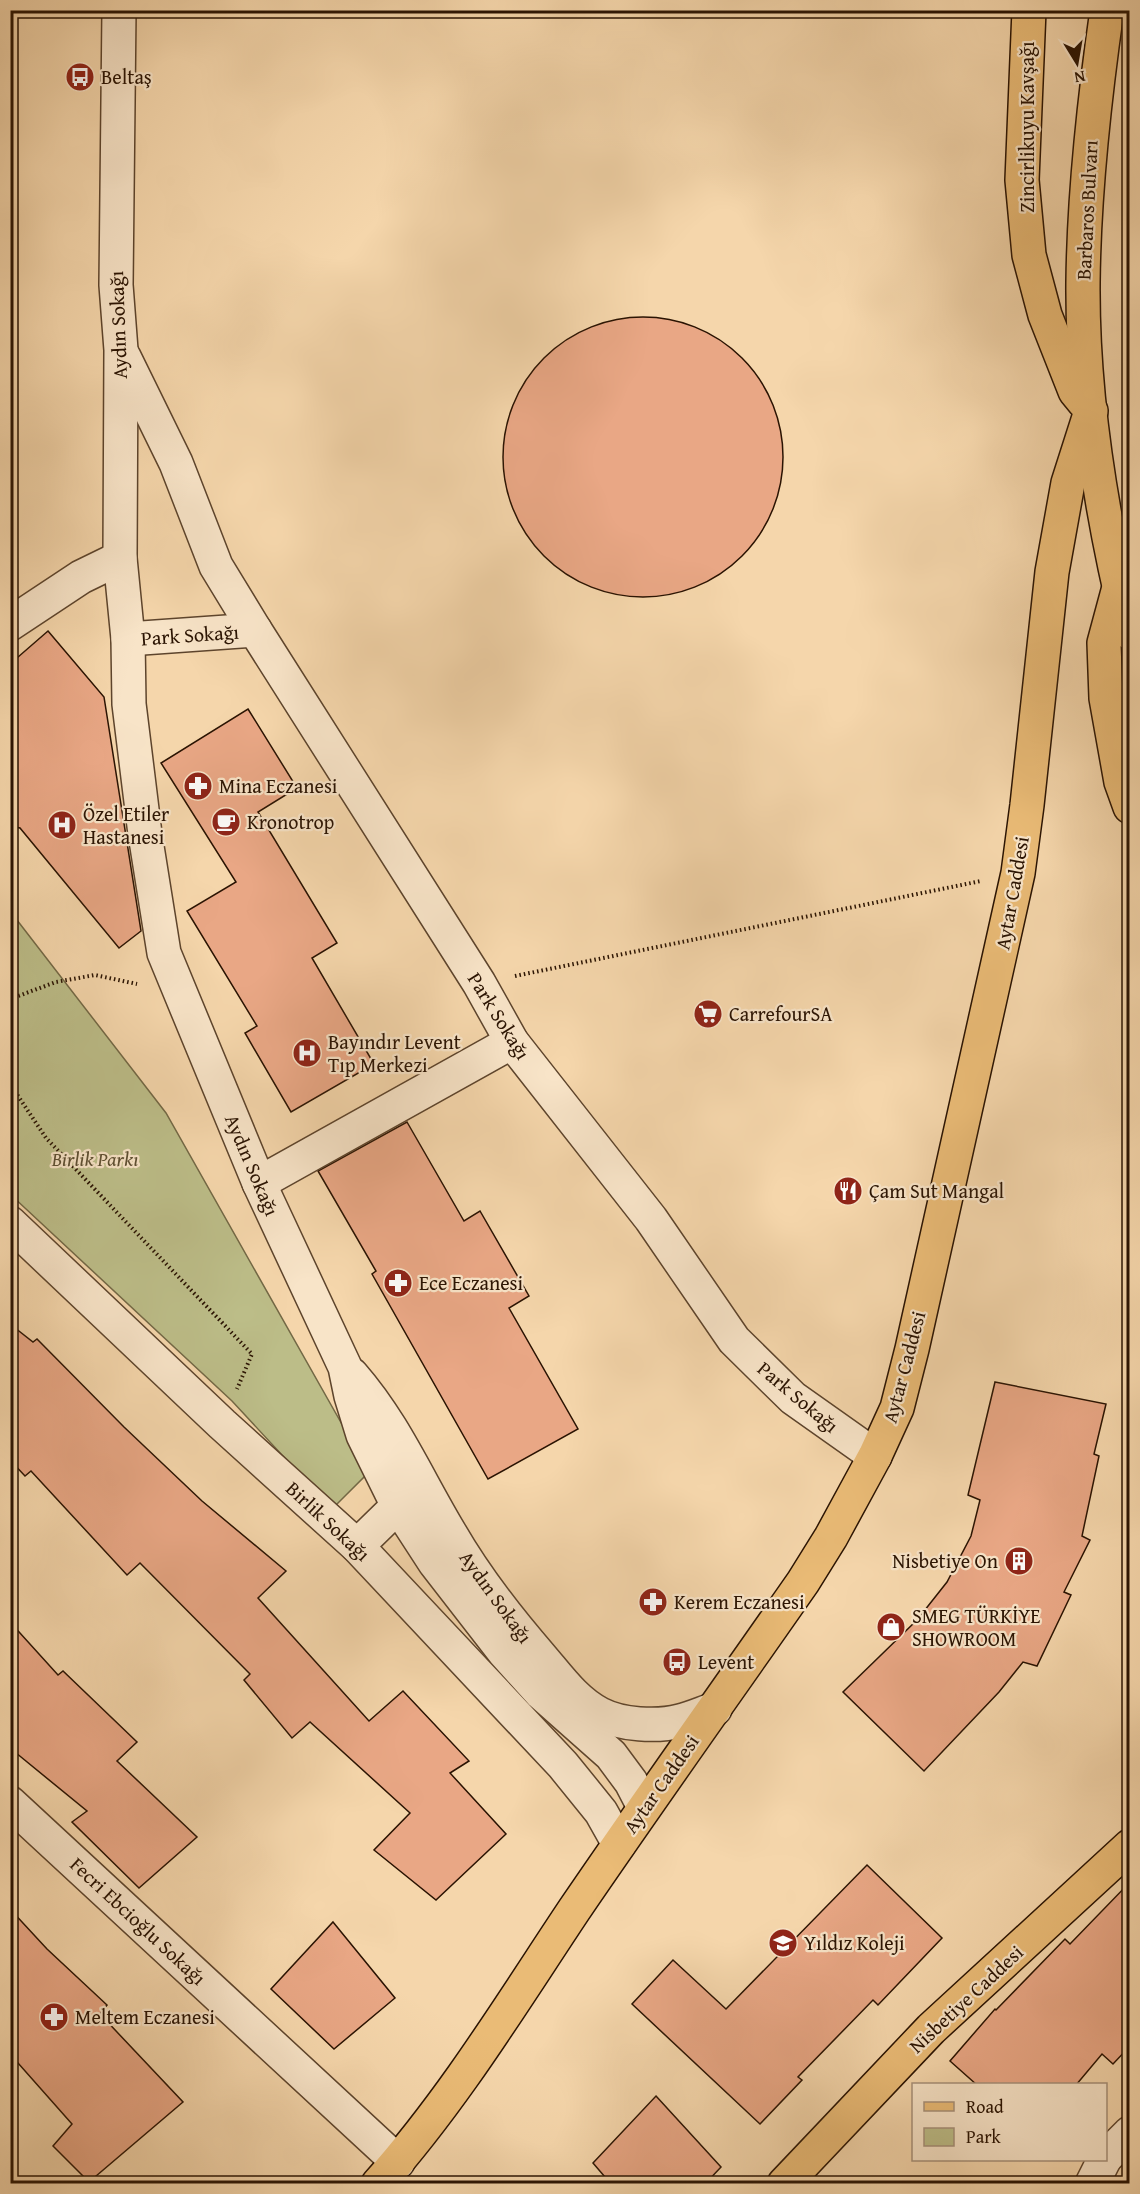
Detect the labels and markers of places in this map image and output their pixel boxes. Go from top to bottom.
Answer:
bus stop icon: Beltaş [64,61,96,93]
place label: Beltaş [101,62,152,91]
pharmacy icon: Mina Eczanesi [182,770,214,802]
place label: Mina Eczanesi [219,771,338,800]
place label: Özel Etiler Hastanesi [83,799,169,851]
cafe icon: Kronotrop [210,806,242,838]
place label: Kronotrop [247,807,335,836]
hospital icon: Özel Etiler Hastanesi [46,809,78,841]
supermarket icon: CarrefourSA [692,998,724,1030]
place label: CarrefourSA [729,999,832,1028]
place label: Bayındır Levent Tıp Merkezi [328,1027,461,1079]
hospital icon: Bayındır Levent Tıp Merkezi [291,1037,323,1069]
restaurant icon: Çam Sut Mangal [832,1175,864,1207]
place label: Çam Sut Mangal [869,1176,1005,1205]
pharmacy icon: Ece Eczanesi [382,1267,414,1299]
place label: Ece Eczanesi [419,1268,524,1297]
building icon: Nisbetiye On [1003,1545,1035,1577]
place label: Nisbetiye On [892,1546,998,1575]
pharmacy icon: Kerem Eczanesi [637,1586,669,1618]
place label: Kerem Eczanesi [674,1587,805,1616]
place label: SMEG TÜRKİYE SHOWROOM [912,1601,1041,1653]
shop icon: SMEG TÜRKİYE SHOWROOM [875,1611,907,1643]
bus stop icon: Levent [661,1646,693,1678]
place label: Levent [698,1647,754,1676]
school or university icon: Yıldız Koleji [767,1927,799,1959]
place label: Yıldız Koleji [804,1928,905,1957]
pharmacy icon: Meltem Eczanesi [38,2001,70,2033]
place label: Meltem Eczanesi [75,2002,215,2031]

